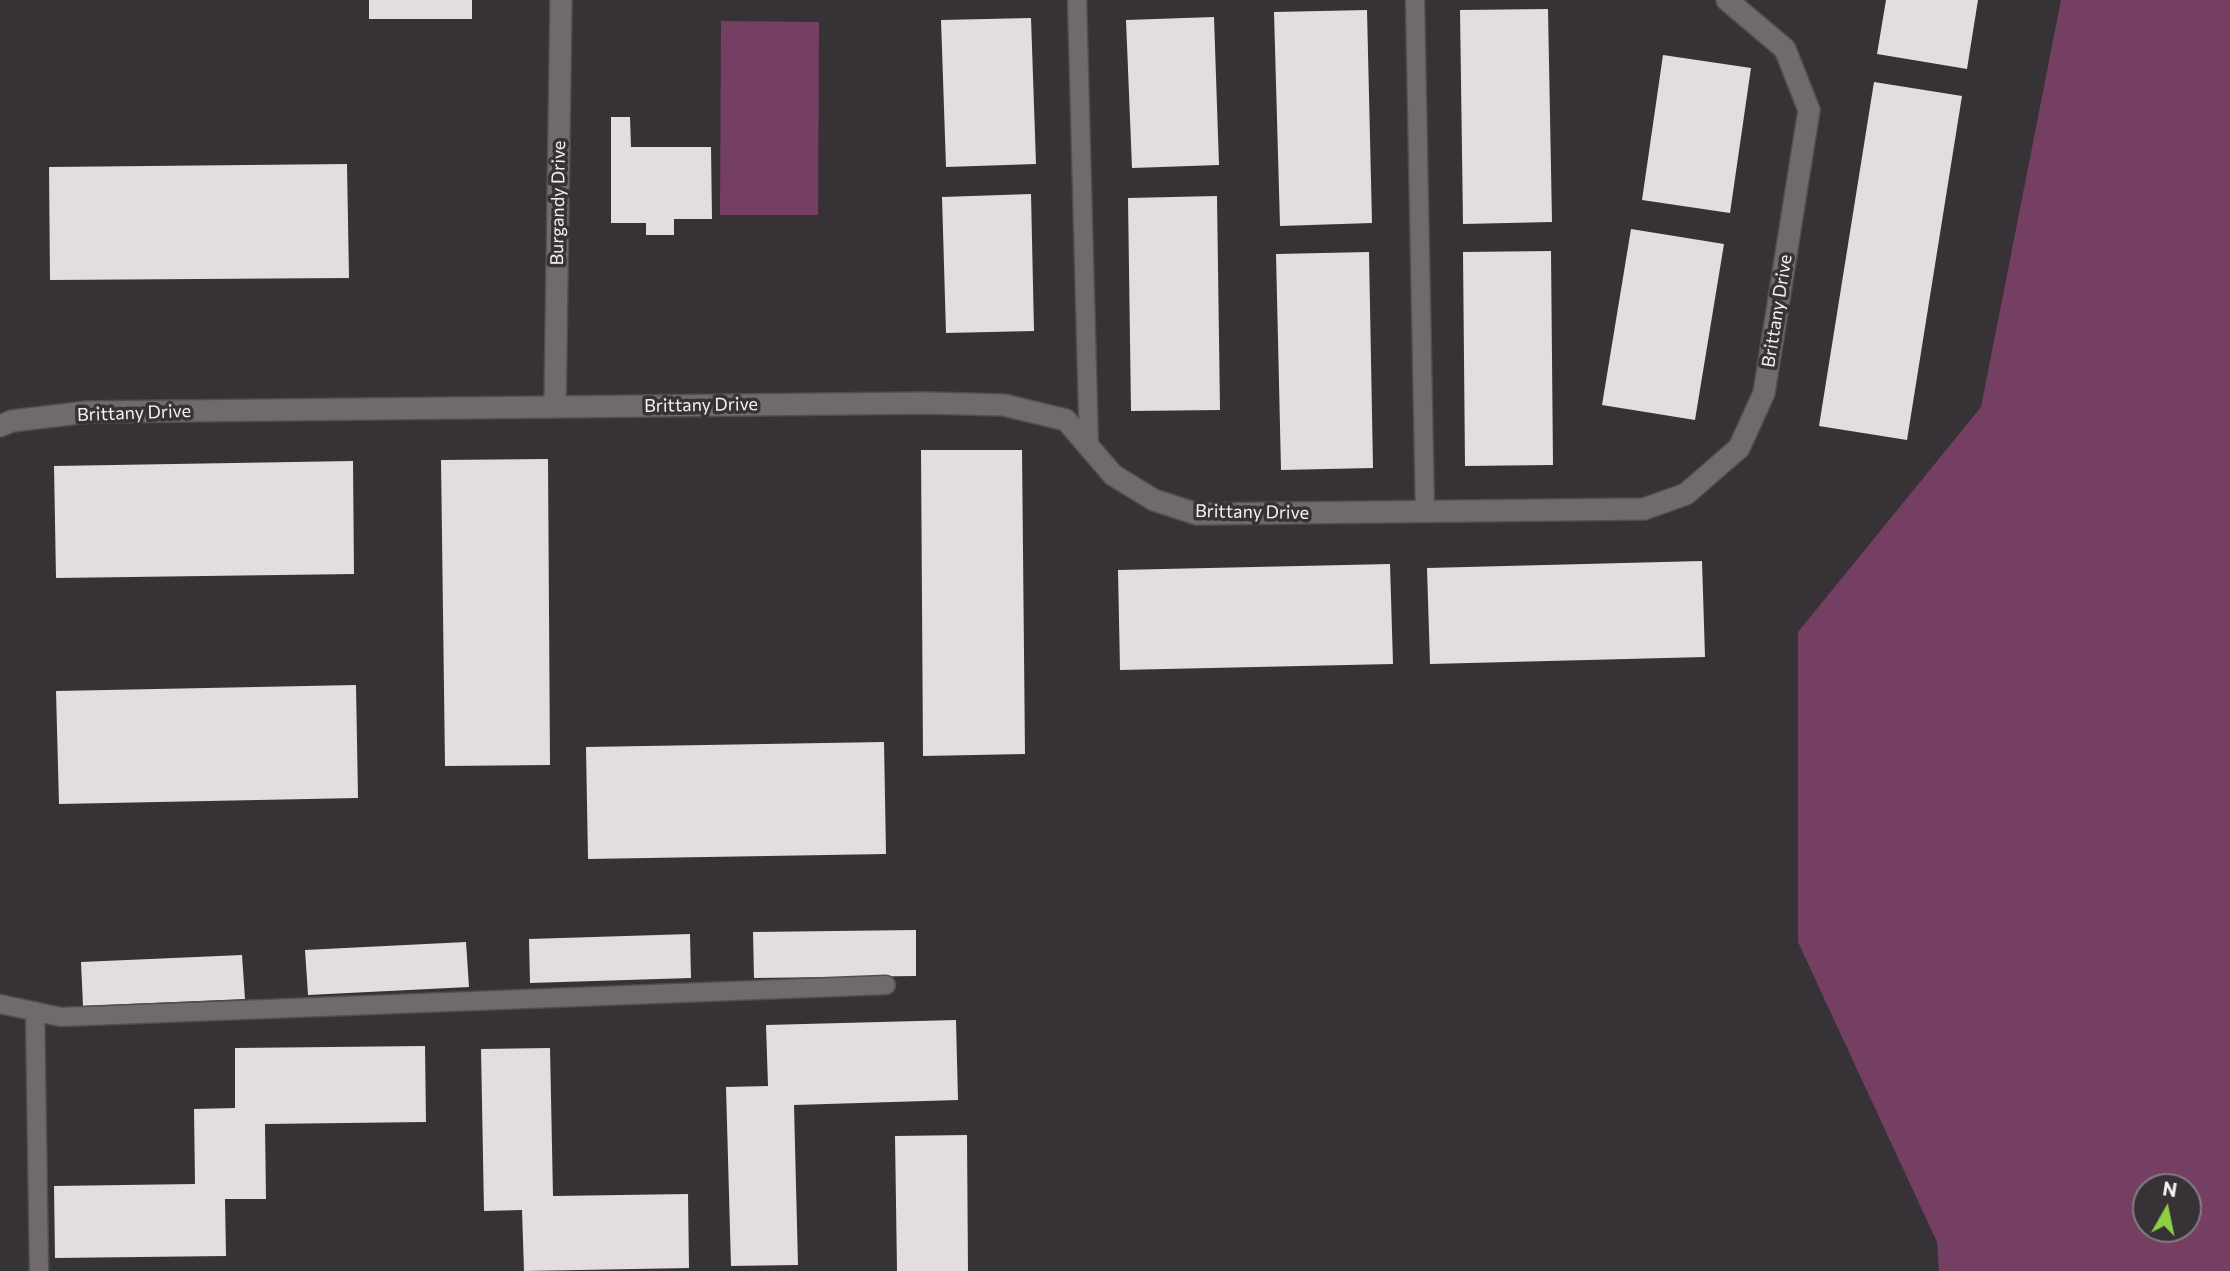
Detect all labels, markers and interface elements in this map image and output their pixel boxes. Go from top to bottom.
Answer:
street label: Burgandy Drive [546,140,570,266]
street label: Brittany Drive [1757,253,1797,369]
street label: Brittany Drive [644,393,758,417]
street label: Brittany Drive [77,400,191,426]
street label: Brittany Drive [1195,500,1309,524]
north arrow [2132,1173,2202,1243]
text: N [2161,1176,2179,1201]

